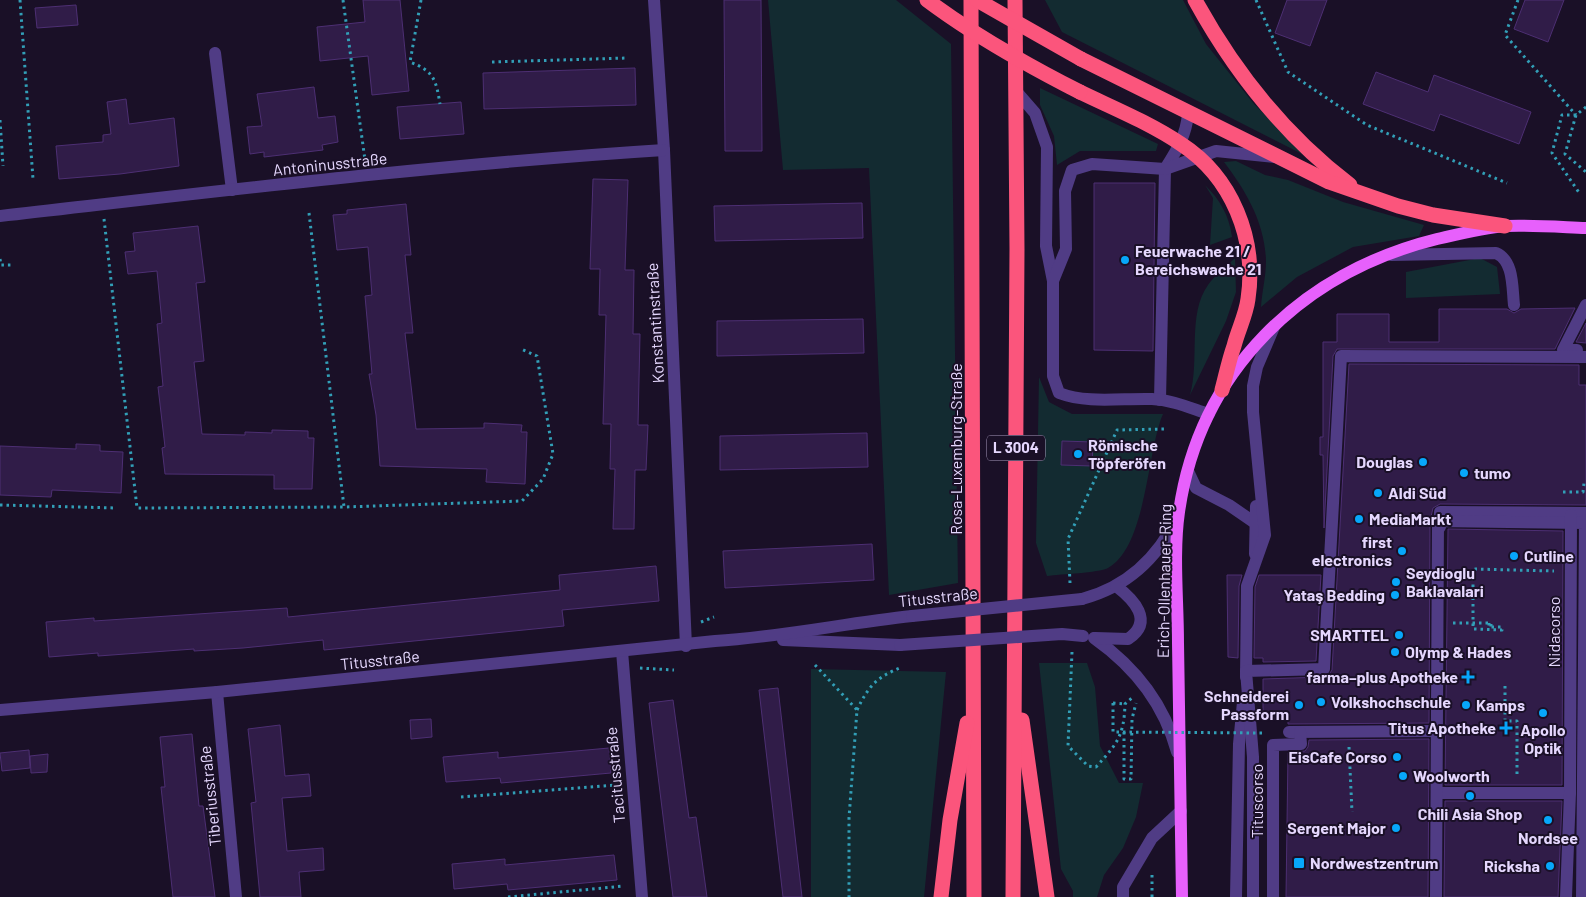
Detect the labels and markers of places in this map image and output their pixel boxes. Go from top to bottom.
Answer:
place label: Feuerwache 21 / Bereichswache 21 [1135,241,1262,278]
marker: Feuerwache 21 / Bereichswache 21 [1119,254,1131,266]
place label: Römische Töpferöfen [1088,435,1166,472]
marker: Römische Töpferöfen [1072,448,1084,460]
place label: Douglas [1356,452,1413,471]
marker: Douglas [1417,456,1429,468]
place label: tumo [1474,463,1511,482]
marker: tumo [1458,467,1470,479]
place label: Aldi Süd [1388,483,1446,502]
marker: Aldi Süd [1372,487,1384,499]
place label: MediaMarkt [1369,509,1451,528]
marker: MediaMarkt [1353,513,1365,525]
place label: first electronics [1312,532,1392,569]
marker: first electronics [1396,545,1408,557]
place label: Cutline [1524,546,1574,565]
marker: Cutline [1508,550,1520,562]
place label: Seydioglu Baklavalari [1406,563,1484,600]
marker: Seydioglu Baklavalari [1390,576,1402,588]
place label: Yataş Bedding [1284,585,1385,604]
marker: Yataş Bedding [1389,589,1401,601]
place label: SMARTTEL [1310,625,1389,644]
marker: SMARTTEL [1393,629,1405,641]
place label: Olymp & Hades [1405,642,1511,661]
marker: Olymp & Hades [1389,646,1401,658]
place label: farma–plus Apotheke [1306,667,1458,686]
marker: farma–plus Apotheke [1462,671,1474,683]
place label: Schneiderei Passform [1204,686,1289,723]
place label: Volkshochschule [1331,692,1451,711]
place label: Kamps [1476,695,1525,714]
marker: Volkshochschule [1315,696,1327,708]
marker: Schneiderei Passform [1293,699,1305,711]
marker: Kamps [1460,699,1472,711]
marker: Apollo Optik [1537,707,1549,719]
place label: Titus Apotheke [1388,718,1496,737]
place label: Apollo Optik [1520,720,1566,757]
marker: Titus Apotheke [1500,722,1512,734]
place label: EisCafe Corso [1288,747,1387,766]
marker: EisCafe Corso [1391,751,1403,763]
place label: Woolworth [1413,766,1490,785]
marker: Woolworth [1397,770,1409,782]
marker: Chili Asia Shop [1464,790,1476,802]
place label: Chili Asia Shop [1418,804,1522,823]
marker: Nordsee [1542,814,1554,826]
place label: Sergent Major [1287,818,1386,837]
marker: Sergent Major [1390,822,1402,834]
place label: Nordsee [1518,828,1578,847]
place label: Nordwestzentrum [1310,853,1438,872]
marker: Nordwestzentrum [1292,856,1306,870]
place label: Ricksha [1484,856,1540,875]
marker: Ricksha [1544,860,1556,872]

